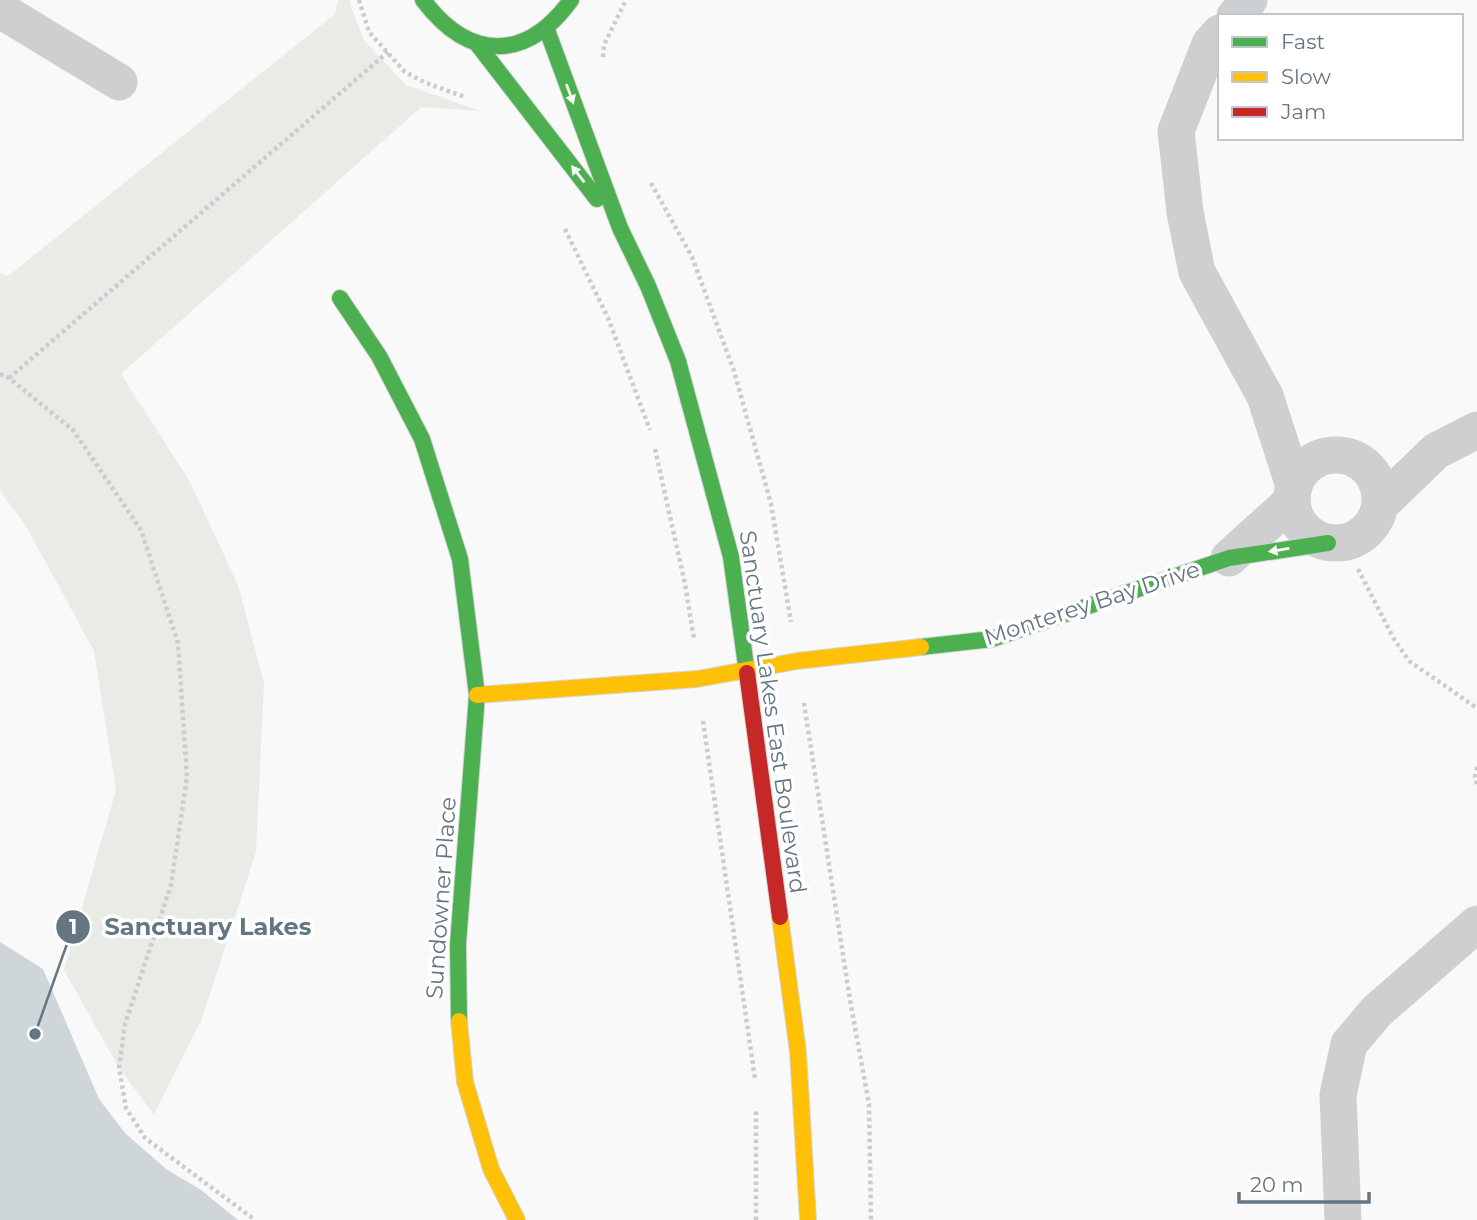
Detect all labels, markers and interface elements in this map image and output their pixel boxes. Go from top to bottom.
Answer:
legend [1218,14,1463,140]
text: Fast [1281,29,1325,54]
text: Slow [1281,64,1331,89]
one-way arrow [565,84,576,105]
text: Jam [1280,99,1326,124]
one-way arrow [571,165,585,183]
street label: Sanctuary Lakes East Boulevard [734,529,812,895]
one-way arrow [1267,545,1289,556]
street label: Monterey Bay Drive [981,555,1203,651]
street label: Sundowner Place [420,796,462,1000]
callout: Sanctuary Lakes [56,904,325,949]
text: Sanctuary Lakes [105,912,312,941]
text: 1 [69,914,77,939]
scale bar [1239,1160,1368,1204]
text: 20 m [1250,1172,1304,1197]

